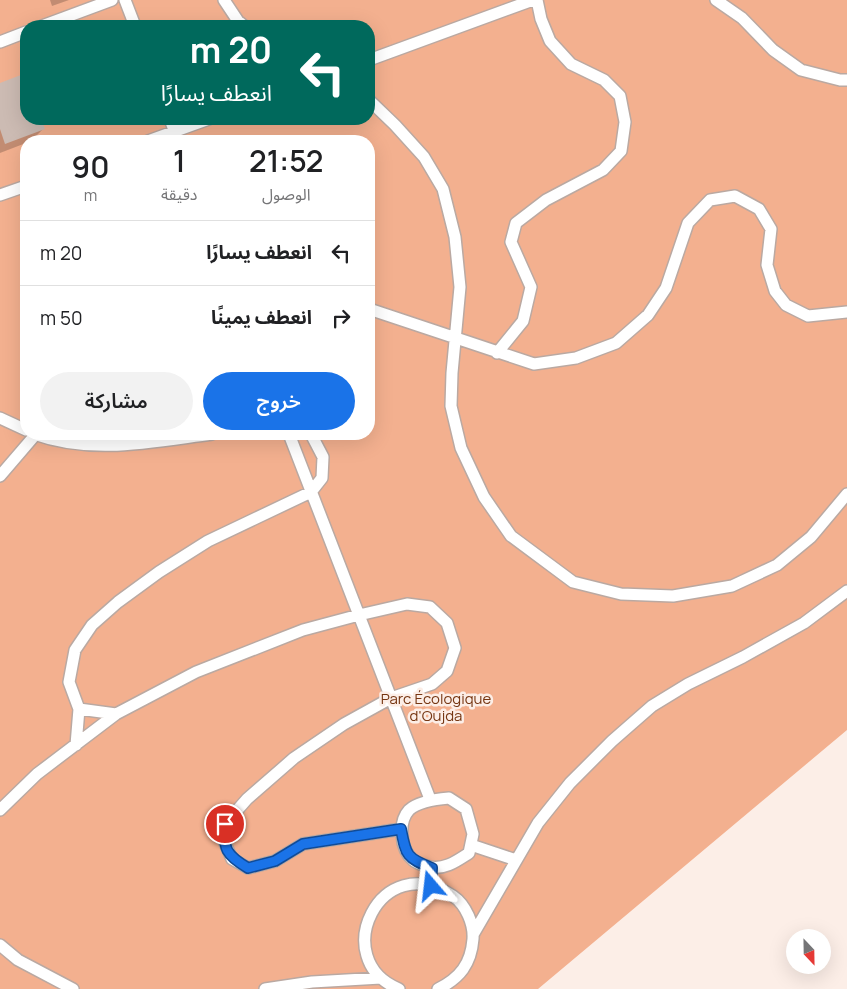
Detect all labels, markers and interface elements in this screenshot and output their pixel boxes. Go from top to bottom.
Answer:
text: 20 m [190,26,272,74]
icon: left [290,40,355,105]
text: انعطف يسارًا [161,78,272,108]
text: 1 [173,140,186,181]
text: 21:52 [249,140,323,181]
text: 90 [72,146,109,187]
text: دقيقة [161,183,197,205]
text: الوصول [262,183,311,205]
text: m [84,184,97,206]
text: انعطف يسارًا [206,239,312,265]
icon: left [327,239,355,267]
text: 20 m [40,240,82,266]
text: انعطف يمينًا [211,304,312,330]
icon: right [327,304,355,332]
text: 50 m [40,305,83,331]
button: مشاركة [40,372,193,430]
button: خروج [203,372,355,430]
park label: Parc Écologique d'Oujda [381,688,491,726]
pin [204,803,246,845]
icon: arrive [211,810,239,838]
position arrow [404,859,456,911]
north arrow [786,929,831,974]
map controls [786,929,831,974]

